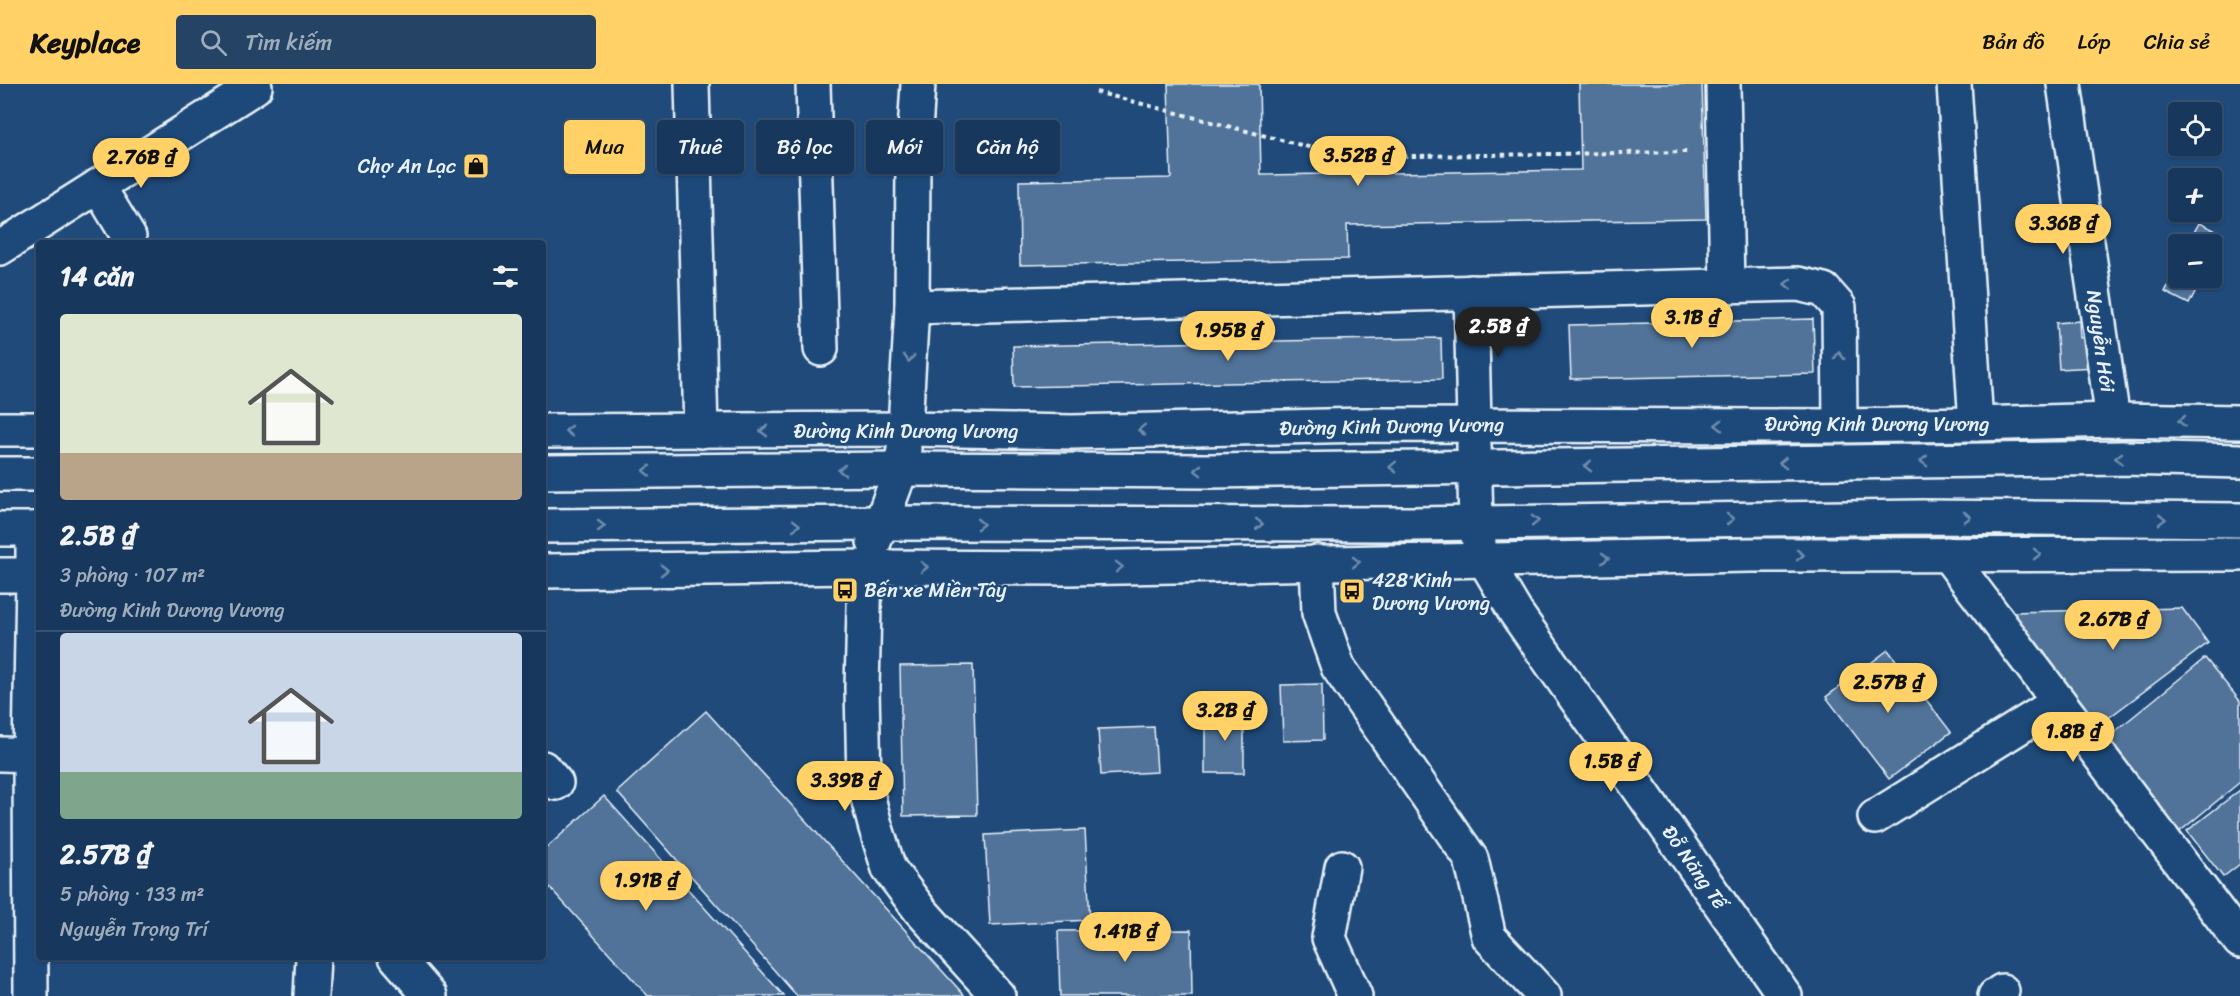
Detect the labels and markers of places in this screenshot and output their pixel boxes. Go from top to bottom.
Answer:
pin: 3.52B ₫ [1303,136,1413,187]
pin: 2.76B ₫ [86,138,196,189]
place label: Chợ An Lạc [358,149,456,184]
shop icon: Chợ An Lạc [461,151,491,181]
pin: 3.36B ₫ [2008,204,2118,255]
pin: 3.1B ₫ [1643,298,1741,349]
pin: 2.5B ₫ [1449,307,1547,358]
pin: 1.95B ₫ [1173,311,1283,362]
place label: 428 Kinh Dương Vương [1372,563,1490,621]
place label: Bến xe Miền Tây [864,573,1007,608]
bus stop icon: Bến xe Miền Tây [830,575,860,605]
bus stop icon: 428 Kinh Dương Vương [1337,576,1367,606]
pin: 2.67B ₫ [2058,600,2168,651]
pin: 2.57B ₫ [1833,663,1943,714]
pin: 3.2B ₫ [1176,691,1274,742]
pin: 1.8B ₫ [2024,712,2122,763]
pin: 1.5B ₫ [1562,742,1660,793]
pin: 3.39B ₫ [790,761,900,812]
pin: 1.91B ₫ [591,861,701,912]
pin: 1.41B ₫ [1070,912,1180,963]

